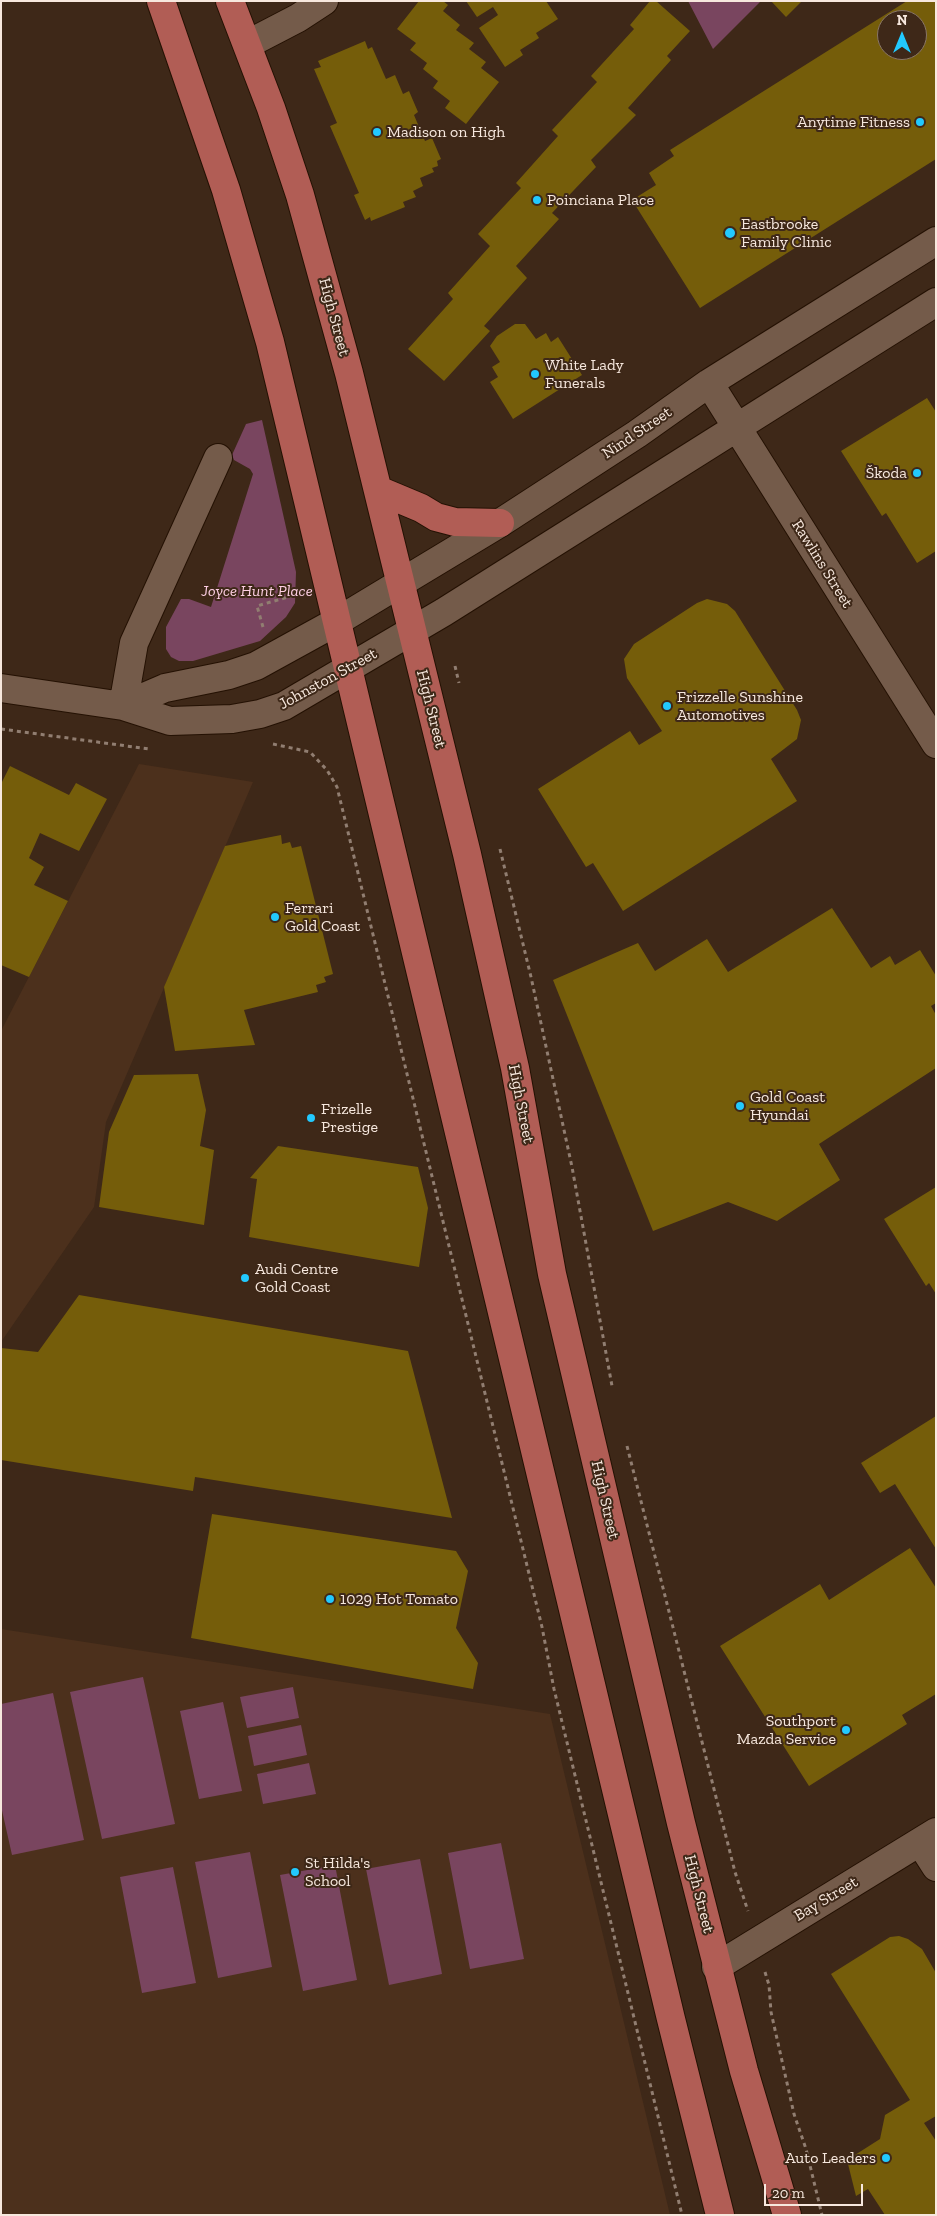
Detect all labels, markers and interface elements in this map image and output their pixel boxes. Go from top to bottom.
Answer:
north arrow [877,10,927,60]
text: N [897,12,907,29]
place label: Anytime Fitness [797,112,910,132]
marker: Anytime Fitness [914,116,926,128]
place label: Madison on High [387,122,505,142]
marker: Madison on High [371,126,383,138]
place label: Poinciana Place [547,190,654,210]
marker: Poinciana Place [531,194,543,206]
place label: Eastbrooke Family Clinic [741,214,832,252]
marker: Eastbrooke Family Clinic [723,226,737,240]
street label: High Street [314,276,354,358]
place label: White Lady Funerals [545,355,624,393]
marker: White Lady Funerals [529,368,541,380]
street label: Nind Street [599,403,675,463]
place label: Škoda [866,463,907,483]
marker: Škoda [911,467,923,479]
street label: Rawlins Street [787,516,857,612]
park label: Joyce Hunt Place [201,581,313,601]
street label: Johnston Street [276,644,380,714]
street label: High Street [412,668,450,750]
place label: Frizzelle Sunshine Automotives [677,687,803,725]
marker: Frizzelle Sunshine Automotives [661,700,673,712]
place label: Ferrari Gold Coast [285,898,360,936]
marker: Ferrari Gold Coast [269,911,281,923]
street label: High Street [504,1063,538,1145]
place label: Gold Coast Hyundai [750,1087,825,1125]
place label: Frizelle Prestige [321,1099,378,1137]
marker: Gold Coast Hyundai [734,1100,746,1112]
marker: Frizelle Prestige [305,1112,317,1124]
place label: Audi Centre Gold Coast [255,1259,338,1297]
marker: Audi Centre Gold Coast [239,1272,251,1284]
street label: High Street [587,1459,623,1541]
place label: 1029 Hot Tomato [340,1589,458,1609]
marker: 1029 Hot Tomato [324,1593,336,1605]
place label: Southport Mazda Service [736,1711,836,1749]
marker: Southport Mazda Service [840,1724,852,1736]
place label: St Hilda's School [305,1853,370,1891]
street label: High Street [680,1853,718,1935]
marker: St Hilda's School [289,1866,301,1878]
street label: Bay Street [791,1872,861,1926]
place label: Auto Leaders [785,2148,876,2168]
marker: Auto Leaders [880,2152,892,2164]
scale bar [767,2174,866,2206]
text: 20 m [772,2184,805,2202]

